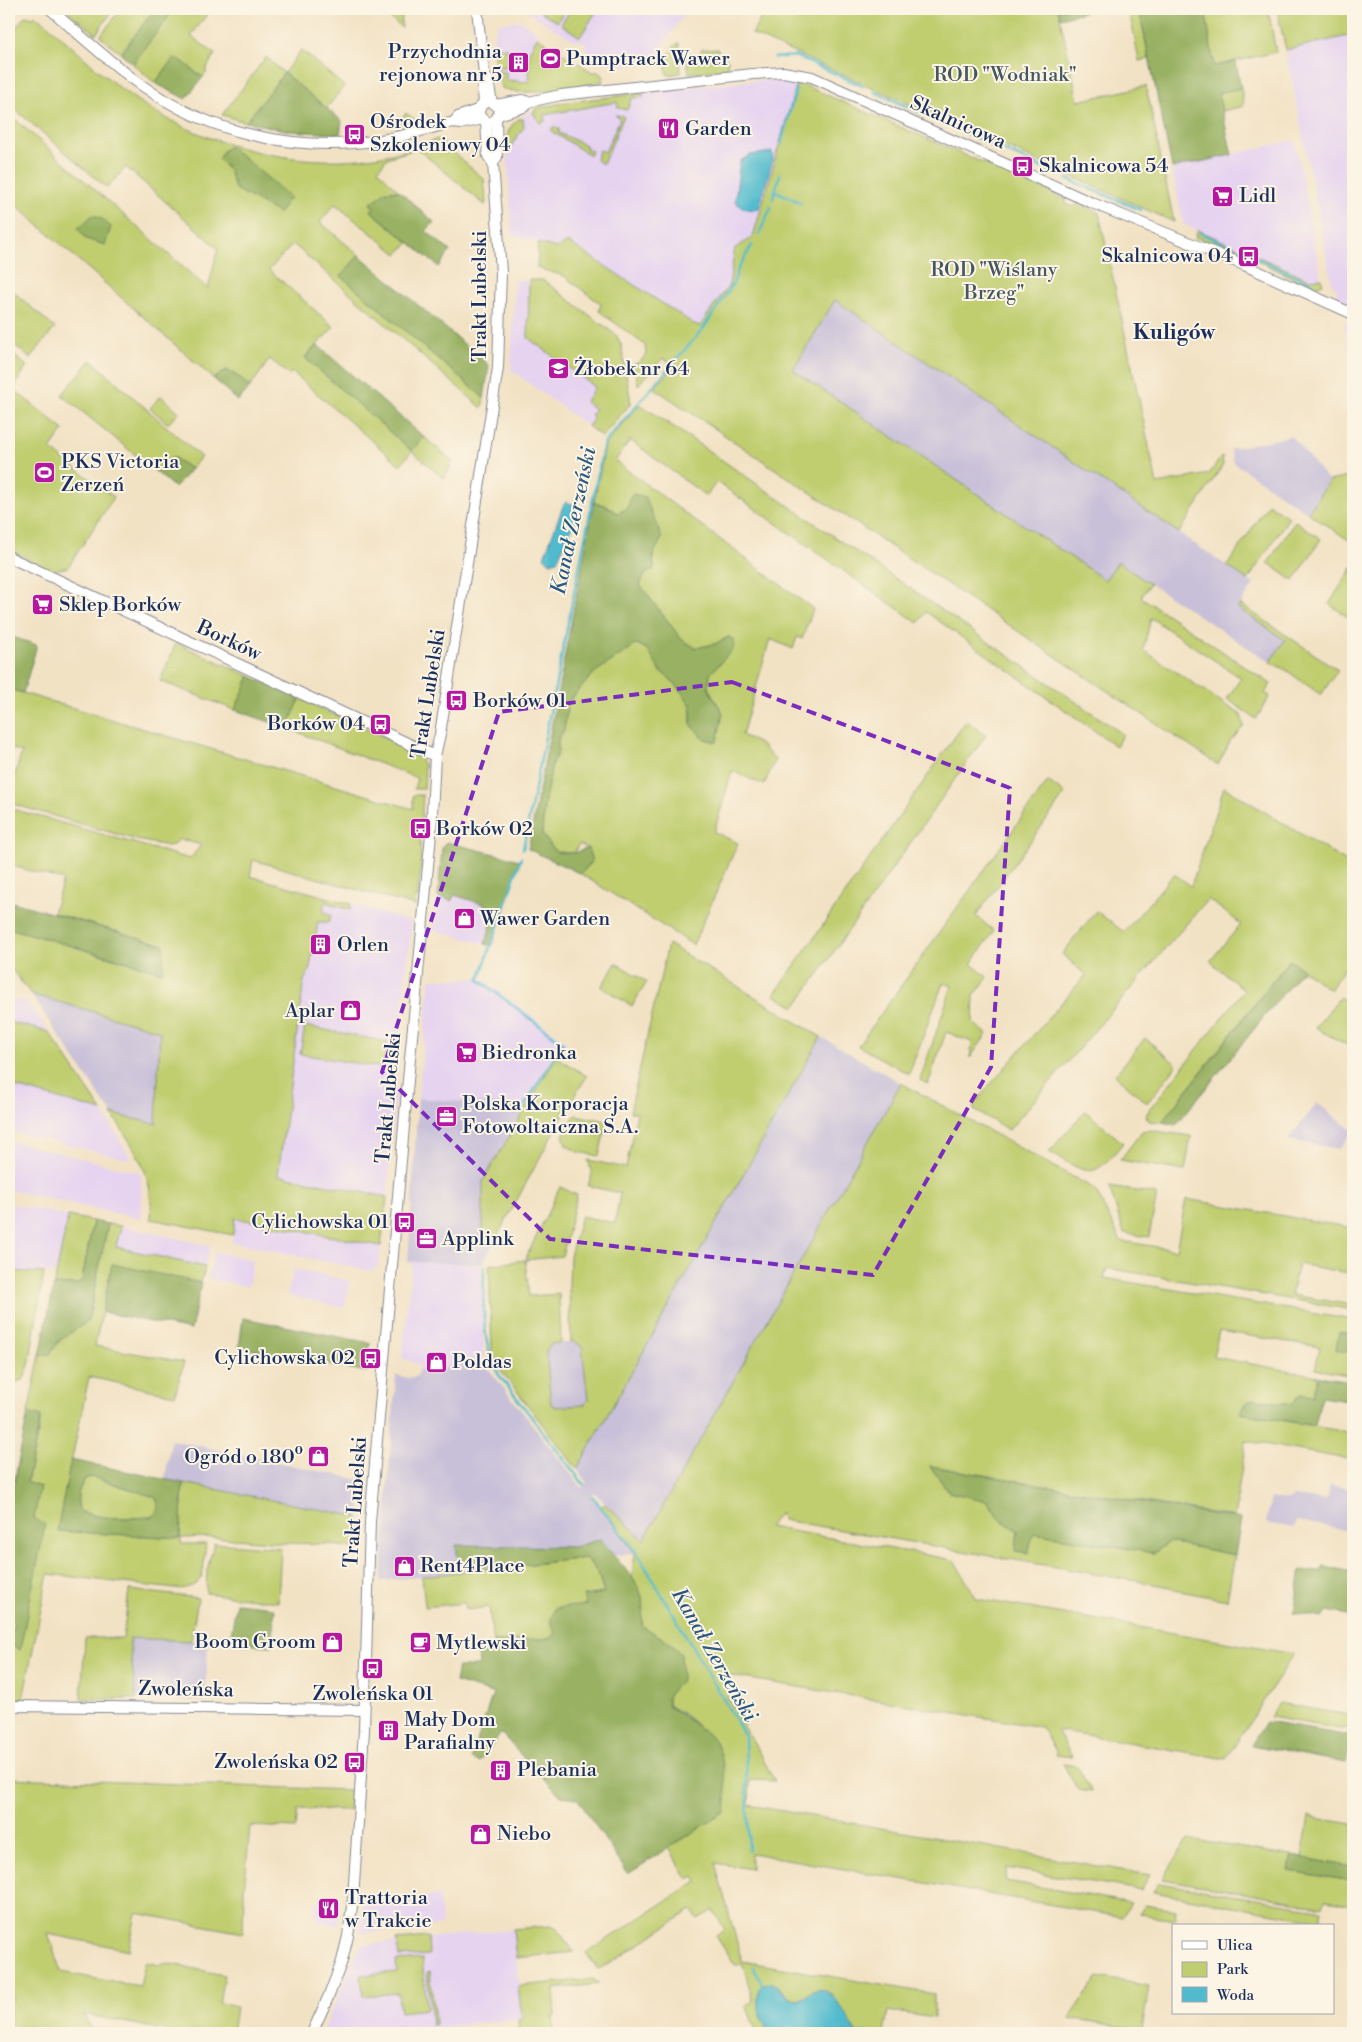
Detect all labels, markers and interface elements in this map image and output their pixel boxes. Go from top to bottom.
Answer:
place label: Przychodnia rejonowa nr 5 [379,40,503,88]
sports icon: Pumptrack Wawer [538,47,562,71]
place label: Pumptrack Wawer [566,47,730,72]
building icon: Przychodnia rejonowa nr 5 [506,51,530,75]
park label: ROD "Wodniak" [933,63,1077,88]
street label: Skalnicowa [906,91,1011,156]
place label: Ośrodek Szkoleniowy 04 [370,110,511,158]
restaurant icon: Garden [657,117,681,141]
place label: Garden [685,117,752,142]
bus stop icon: Ośrodek Szkoleniowy 04 [342,122,366,146]
bus stop icon: Skalnicowa 54 [1011,154,1035,178]
place label: Skalnicowa 54 [1039,154,1169,179]
supermarket icon: Lidl [1211,184,1235,208]
place label: Lidl [1239,184,1276,209]
street label: Trakt Lubelski [468,230,493,362]
place label: Skalnicowa 04 [1102,244,1233,269]
bus stop icon: Skalnicowa 04 [1237,244,1261,268]
park label: ROD "Wiślany Brzeg" [930,258,1058,306]
district label: Kuligów [1133,320,1215,346]
place label: Żłobek nr 64 [574,356,689,382]
school or university icon: Żłobek nr 64 [546,357,570,381]
water label: Kanał Zerzeński [546,444,602,597]
place label: PKS Victoria Zerzeń [61,450,180,498]
sports icon: PKS Victoria Zerzeń [33,461,57,485]
supermarket icon: Sklep Borków [31,593,55,617]
place label: Sklep Borków [59,593,182,618]
street label: Borków [192,615,266,667]
street label: Trakt Lubelski [406,627,452,761]
bus stop icon: Borków 01 [445,689,469,713]
place label: Borków 01 [472,689,567,714]
place label: Borków 04 [266,712,365,737]
bus stop icon: Borków 04 [369,712,393,736]
bus stop icon: Borków 02 [408,817,432,841]
place label: Borków 02 [435,817,533,842]
shop icon: Wawer Garden [452,907,476,931]
place label: Wawer Garden [479,907,610,932]
building icon: Orlen [309,933,333,957]
place label: Orlen [337,933,389,958]
place label: Aplar [284,999,335,1024]
shop icon: Aplar [339,999,363,1023]
street label: Trakt Lubelski [371,1031,407,1165]
supermarket icon: Biedronka [454,1041,478,1065]
place label: Biedronka [481,1041,578,1066]
place label: Polska Korporacja Fotowoltaiczna S.A. [462,1092,639,1140]
office icon: Polska Korporacja Fotowoltaiczna S.A. [434,1104,458,1128]
place label: Cylichowska 01 [251,1210,389,1235]
bus stop icon: Cylichowska 01 [393,1210,417,1234]
office icon: Applink [414,1227,438,1251]
place label: Applink [441,1227,515,1252]
place label: Cylichowska 02 [214,1346,355,1371]
bus stop icon: Cylichowska 02 [359,1346,383,1370]
shop icon: Poldas [424,1350,448,1374]
place label: Poldas [452,1350,512,1375]
street label: Trakt Lubelski [339,1435,373,1568]
place label: Ogród o 180⁰ [184,1445,303,1470]
shop icon: Ogród o 180⁰ [307,1445,331,1469]
shop icon: Rent4Place [392,1554,416,1578]
place label: Rent4Place [420,1554,525,1579]
water label: Kanał Zerzeński [665,1583,763,1727]
place label: Boom Groom [194,1630,316,1655]
shop icon: Boom Groom [320,1630,344,1654]
cafe icon: Mytlewski [408,1631,432,1655]
place label: Mytlewski [436,1631,527,1656]
bus stop icon: Zwoleńska 01 [361,1656,385,1680]
street label: Zwoleńska [138,1677,235,1703]
place label: Zwoleńska 01 [313,1682,434,1707]
place label: Mały Dom Parafialny [404,1708,496,1756]
building icon: Mały Dom Parafialny [376,1719,400,1743]
place label: Zwoleńska 02 [214,1750,338,1775]
bus stop icon: Zwoleńska 02 [342,1750,366,1774]
building icon: Plebania [489,1758,513,1782]
place label: Plebania [517,1758,598,1783]
shop icon: Niebo [469,1822,493,1846]
place label: Niebo [497,1822,551,1847]
place label: Trattoria w Trakcie [344,1886,432,1934]
restaurant icon: Trattoria w Trakcie [317,1897,341,1921]
legend [1172,1924,1334,2014]
text: Ulica [1217,1936,1253,1955]
text: Park [1217,1960,1249,1979]
text: Woda [1216,1986,1255,2005]

